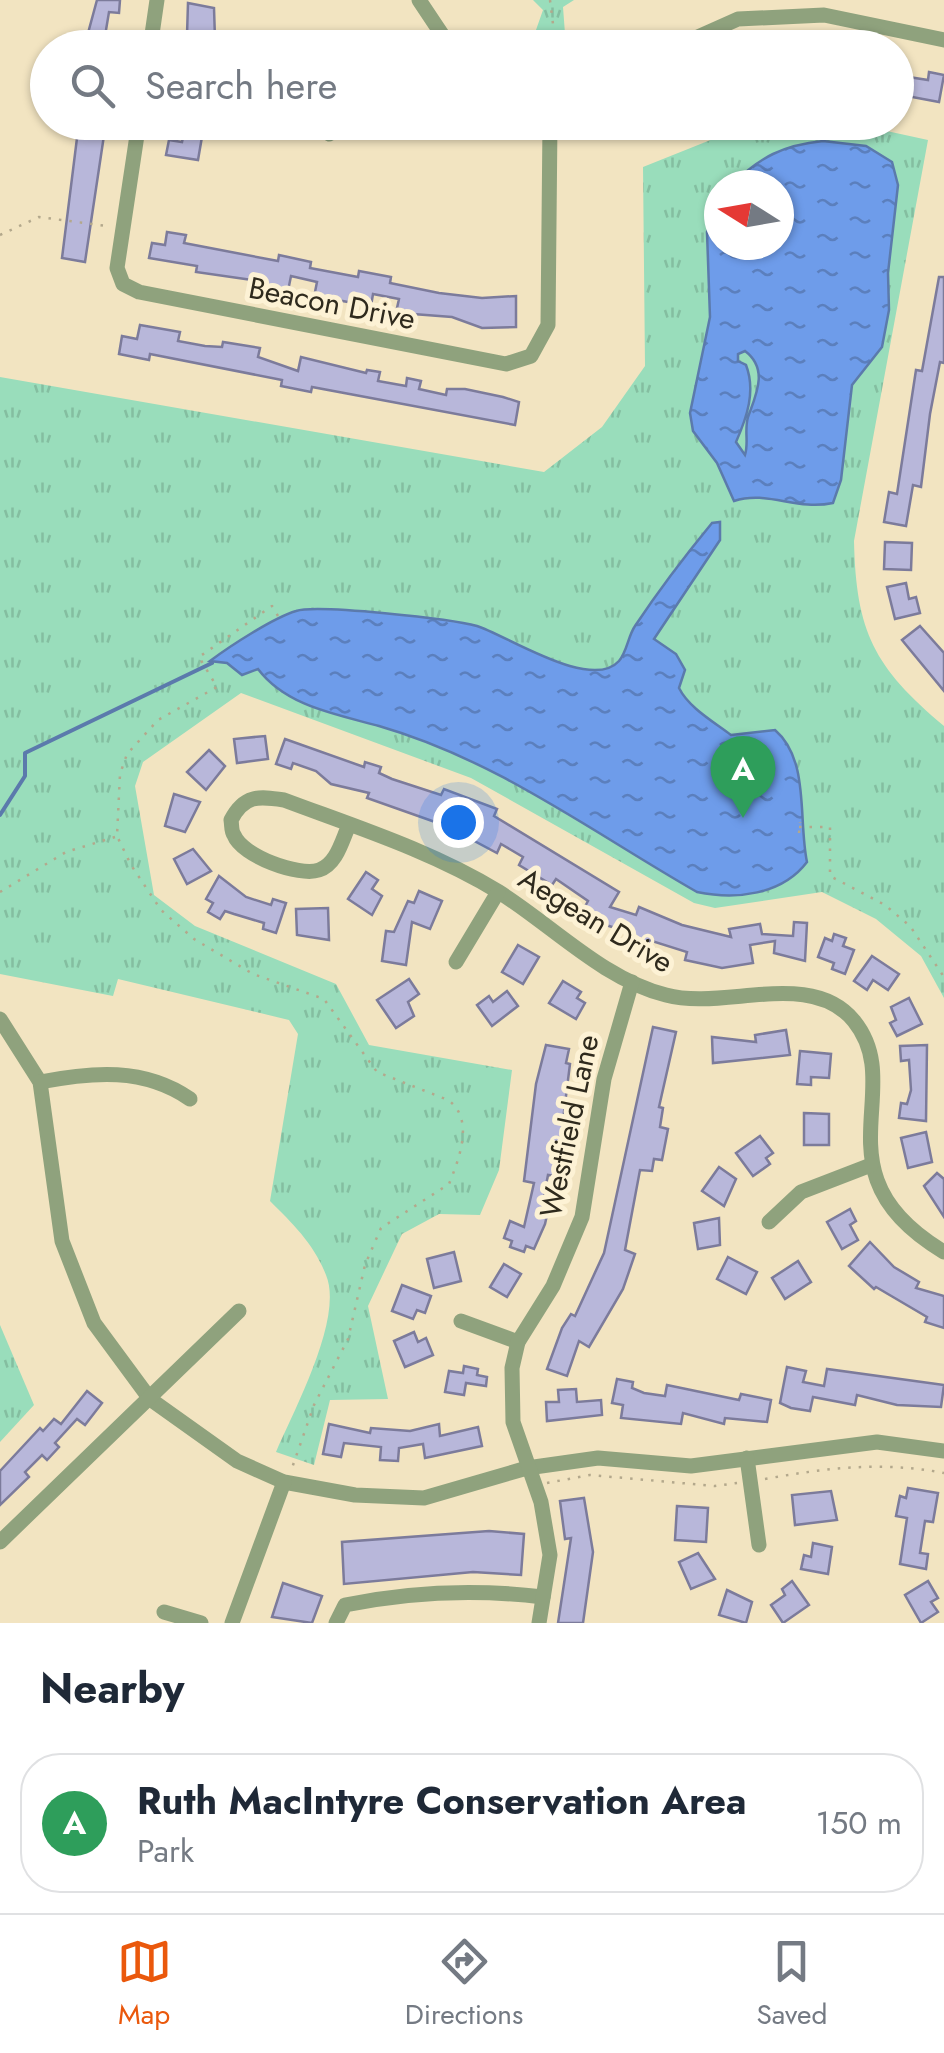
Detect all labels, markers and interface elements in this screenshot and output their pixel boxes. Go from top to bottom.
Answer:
search box [30,30,914,140]
icon: search [65,58,120,113]
text: Search here [145,58,337,113]
north arrow [704,170,794,260]
street label: Beacon Drive [245,266,419,340]
pin: A [710,736,776,818]
your location [433,797,484,848]
street label: Aegean Drive [510,857,682,983]
street label: Westfield Lane [529,1031,609,1221]
text: Nearby [40,1658,184,1719]
text: Ruth MacIntyre Conservation Area [137,1773,747,1828]
text: A [63,1800,86,1846]
text: 150 m [816,1800,902,1846]
text: Park [137,1828,194,1874]
tab: Map [117,1934,172,2035]
tab: Directions [405,1934,523,2035]
tab: Saved [756,1934,827,2035]

